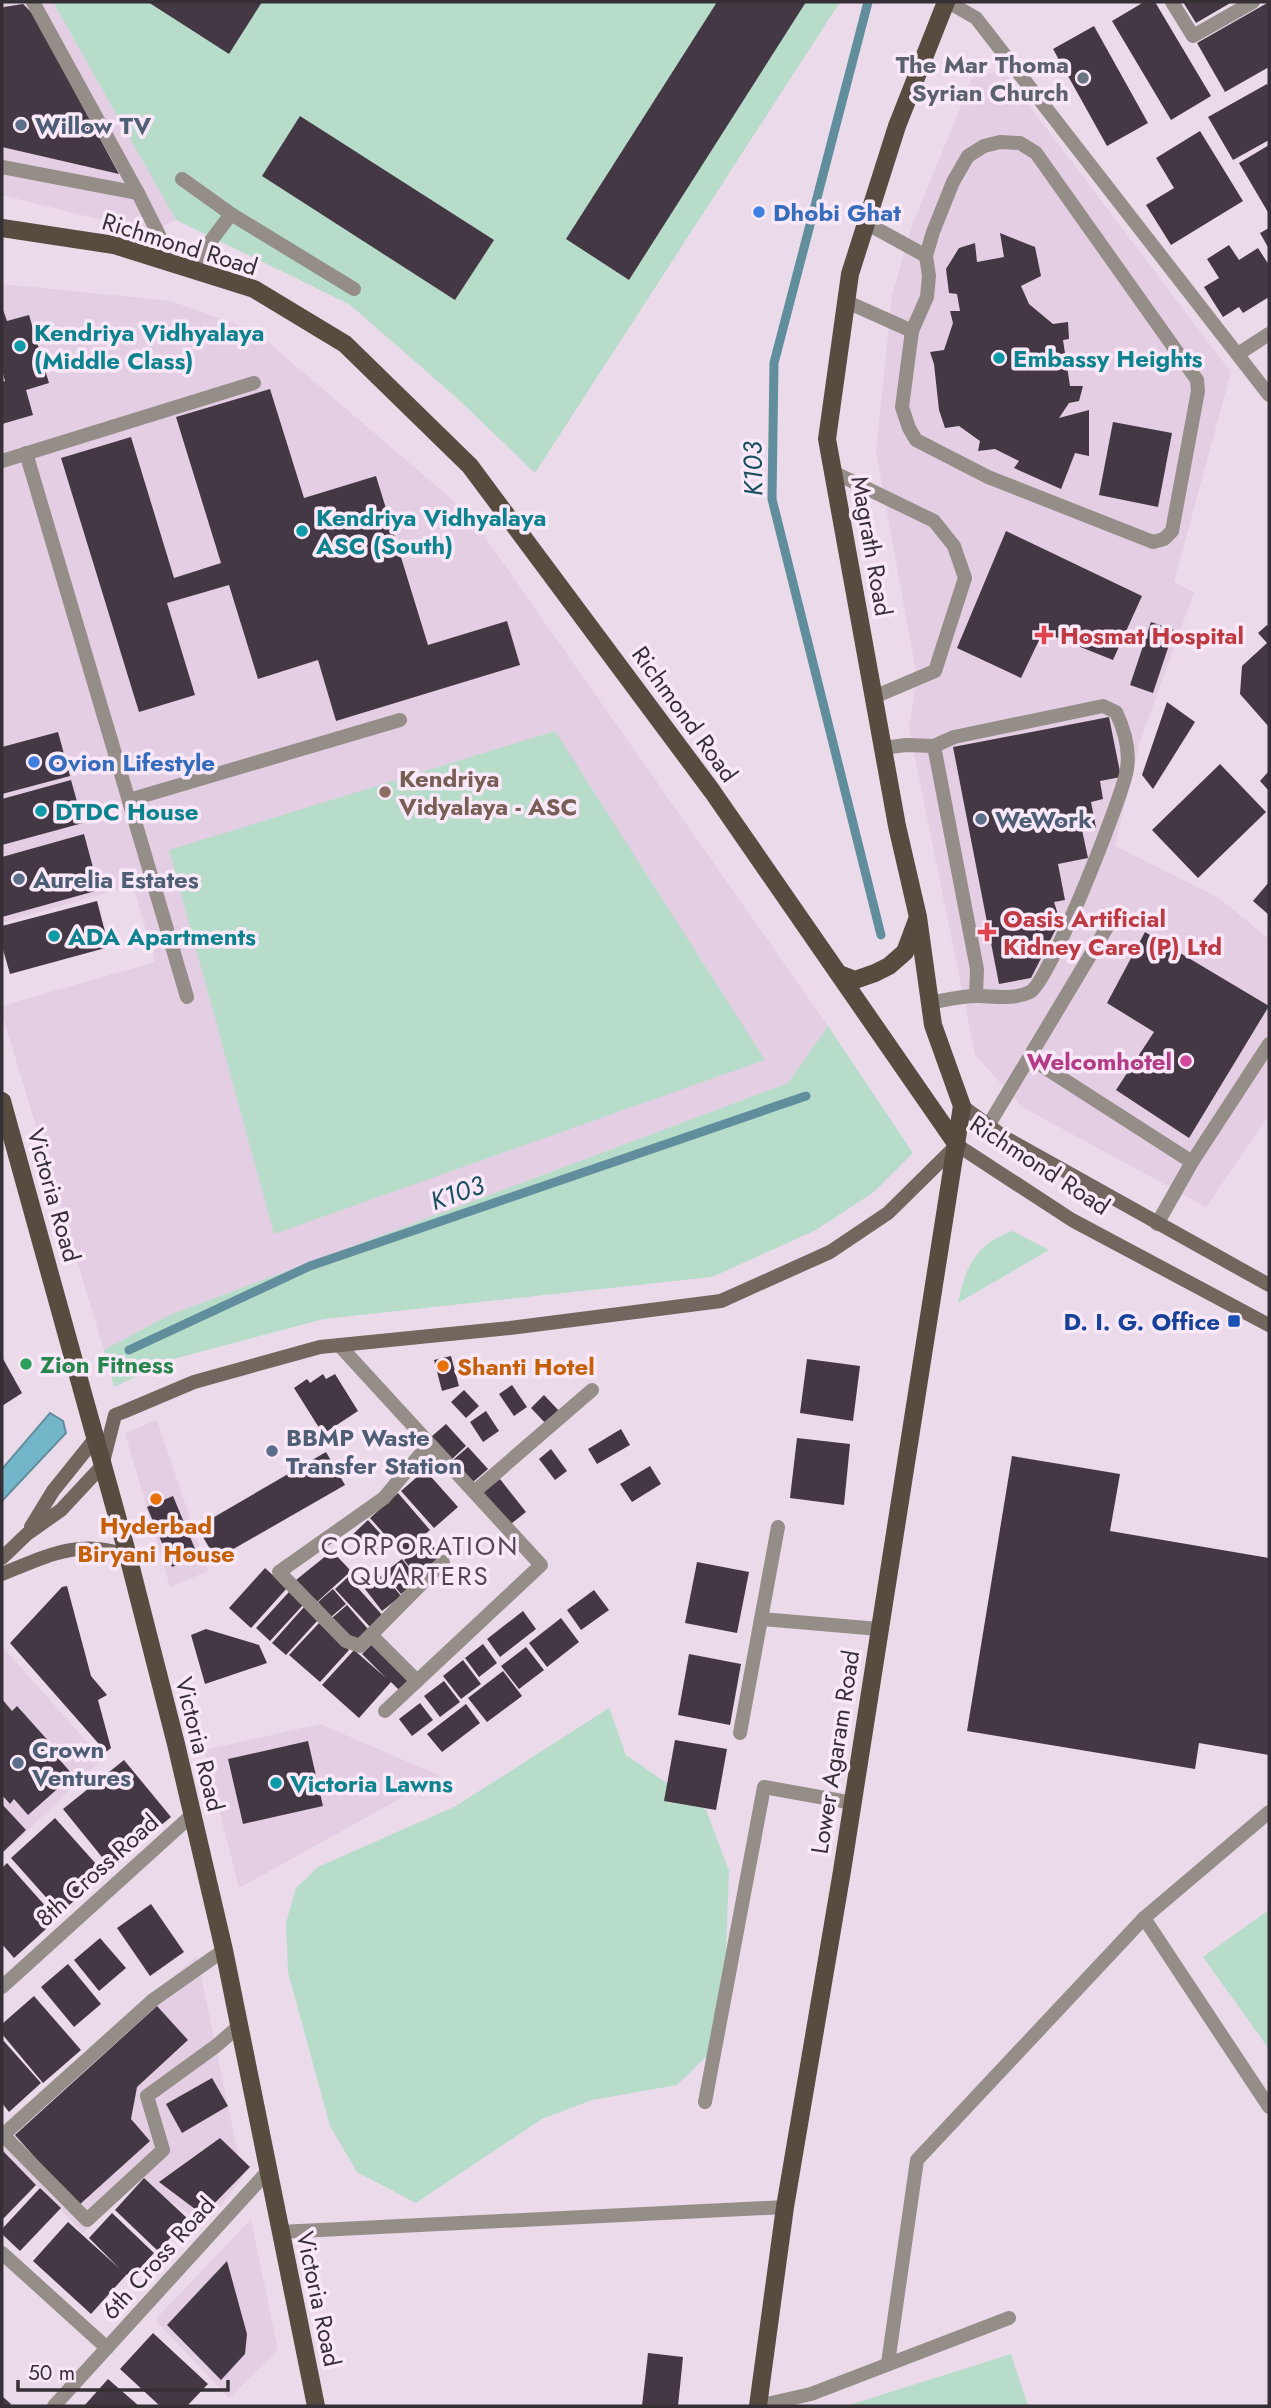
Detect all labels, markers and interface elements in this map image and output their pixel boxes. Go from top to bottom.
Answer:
place label: The Mar Thoma Syrian Church [896,47,1069,110]
marker: The Mar Thoma Syrian Church [1075,70,1091,86]
place label: Willow TV [35,108,152,143]
marker: Willow TV [13,117,29,133]
place label: Dhobi Ghat [773,195,901,230]
street label: Richmond Road [98,204,262,284]
marker: Dhobi Ghat [751,204,767,220]
place label: Kendriya Vidhyalaya (Middle Class) [34,315,264,378]
marker: Kendriya Vidhyalaya (Middle Class) [12,338,28,354]
place label: Embassy Heights [1013,341,1203,376]
marker: Embassy Heights [991,350,1007,366]
water label: K103 [734,441,772,497]
street label: Magrath Road [842,473,902,619]
place label: Kendriya Vidhyalaya ASC (South) [315,500,546,563]
marker: Kendriya Vidhyalaya ASC (South) [294,523,310,539]
place label: Hosmat Hospital [1060,618,1244,653]
marker: Hosmat Hospital [1034,625,1054,645]
street label: Richmond Road [624,639,746,789]
place label: Ovion Lifestyle [48,745,215,780]
marker: Ovion Lifestyle [26,754,42,770]
place label: Kendriya Vidyalaya - ASC [398,761,577,824]
marker: Kendriya Vidyalaya - ASC [377,784,393,800]
place label: DTDC House [55,794,198,829]
place label: WeWork [995,802,1092,837]
marker: DTDC House [33,803,49,819]
marker: WeWork [973,811,989,827]
place label: Aurelia Estates [32,862,199,897]
marker: Aurelia Estates [11,871,27,887]
place label: Oasis Artificial Kidney Care (P) Ltd [1003,901,1222,964]
place label: ADA Apartments [67,919,256,954]
marker: Oasis Artificial Kidney Care (P) Ltd [977,922,997,942]
marker: ADA Apartments [46,928,62,944]
place label: Welcomhotel [1027,1044,1172,1079]
marker: Welcomhotel [1178,1053,1194,1069]
street label: Richmond Road [963,1107,1117,1223]
street label: Victoria Road [18,1124,90,1266]
water label: K103 [425,1166,489,1220]
place label: D. I. G. Office [1063,1304,1220,1339]
marker: D. I. G. Office [1226,1313,1242,1329]
place label: Zion Fitness [40,1347,174,1382]
place label: Shanti Hotel [457,1349,595,1384]
marker: Zion Fitness [18,1356,34,1372]
marker: Shanti Hotel [435,1358,451,1374]
place label: BBMP Waste Transfer Station [286,1420,462,1483]
marker: BBMP Waste Transfer Station [264,1443,280,1459]
marker: Hyderbad Biryani House [148,1491,164,1507]
place label: Hyderbad Biryani House [77,1508,235,1571]
district label: CORPORATION QUARTERS [321,1527,519,1595]
street label: Lower Agaram Road [802,1648,868,1856]
street label: Victoria Road [166,1673,234,1815]
place label: Crown Ventures [31,1732,131,1795]
marker: Crown Ventures [10,1755,26,1771]
place label: Victoria Lawns [289,1766,453,1801]
marker: Victoria Lawns [268,1775,284,1791]
street label: 8th Cross Road [28,1805,166,1935]
street label: 6th Cross Road [93,2189,223,2327]
street label: Victoria Road [288,2228,350,2370]
scale bar [18,2348,228,2392]
text: 50 m [28,2358,75,2388]

